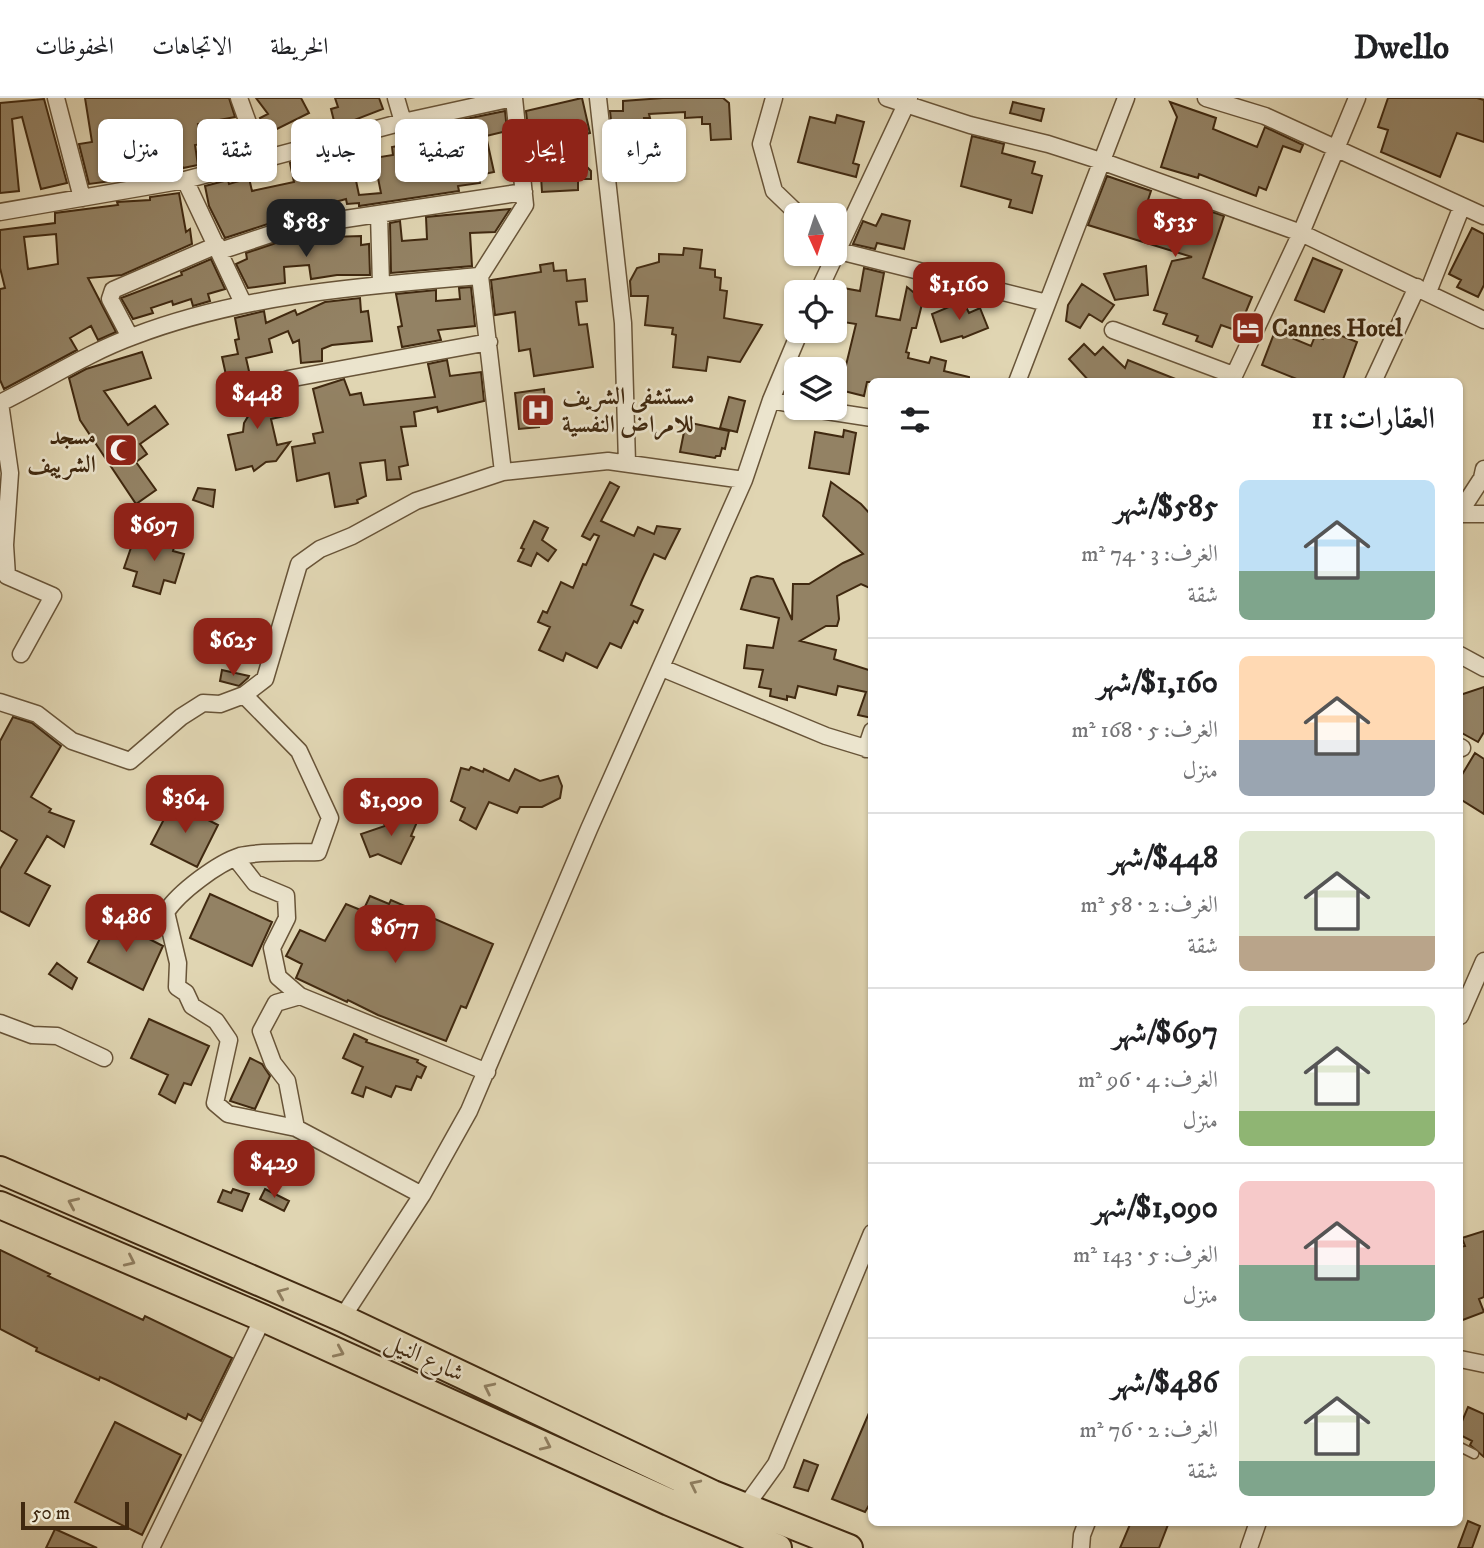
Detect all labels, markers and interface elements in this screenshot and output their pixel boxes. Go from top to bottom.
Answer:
text: Dwello [1354,28,1449,69]
text: المحفوظات [35,32,114,62]
text: الاتجاهات [152,32,232,62]
text: الخريطة [270,32,329,62]
chip: منزل [98,119,183,182]
chip: شقة [197,119,277,182]
chip: جديد [291,119,381,182]
chip: تصفية [395,119,488,182]
chip: إيجار [502,119,588,182]
chip: شراء [602,119,686,182]
pin: $585 [265,200,347,259]
pin: $535 [1134,200,1216,259]
north arrow [784,203,847,266]
map controls [784,203,847,420]
text: $585 [283,207,329,236]
text: $535 [1153,207,1197,236]
pin: $1,160 [902,262,1016,322]
text: $1,160 [929,270,989,299]
button: locate [784,280,847,343]
hotel icon: Cannes Hotel [1229,309,1267,347]
place label: Cannes Hotel [1272,314,1403,344]
button: layers [784,357,847,420]
pin: $448 [216,372,298,431]
text: $448 [232,379,282,408]
place label: مستشفى الشريف للامراض النفسية [562,382,695,441]
hospital icon: مستشفى الشريف للامراض النفسية [519,391,557,429]
icon: filters [896,401,934,439]
text: العقارات: 11 [1312,401,1435,438]
place label: مسجد الشرييف [27,422,96,480]
mosque icon: مسجد الشرييف [102,431,140,469]
text: $585/شهر [1114,489,1218,526]
pin: $697 [113,504,195,563]
icon: home [1295,508,1379,592]
text: $697 [130,511,178,540]
text: الغرف: 3 · 74 m² [1081,540,1218,569]
text: شقة [1188,581,1218,610]
pin: $625 [192,618,274,678]
text: $625 [209,626,257,655]
text: $1,160/شهر [1097,665,1218,702]
icon: home [1295,684,1379,768]
text: الغرف: 5 · 168 m² [1071,716,1218,745]
text: منزل [1183,757,1218,786]
pin: $364 [144,776,226,835]
pin: $1,090 [334,778,448,838]
text: $364 [162,783,208,812]
text: $1,090 [359,786,423,815]
text: $448/شهر [1110,840,1218,877]
icon: home [1295,859,1379,943]
text: الغرف: 2 · 58 m² [1081,891,1218,920]
pin: $486 [85,894,167,954]
text: $486 [101,902,151,931]
pin: $677 [354,906,436,965]
text: $677 [371,913,419,942]
text: شقة [1188,932,1218,961]
text: $697/شهر [1113,1015,1218,1052]
icon: home [1295,1034,1379,1118]
text: الغرف: 4 · 96 m² [1078,1066,1218,1095]
text: منزل [1183,1107,1218,1136]
pin: $429 [233,1140,315,1200]
text: $429 [250,1148,298,1177]
text: $1,090/شهر [1093,1190,1218,1227]
one-way arrow [68,1197,81,1211]
icon: home [1295,1209,1379,1293]
text: الغرف: 5 · 143 m² [1073,1241,1218,1270]
one-way arrow [123,1253,135,1267]
text: منزل [1183,1282,1218,1311]
one-way arrow [277,1287,290,1301]
street label: شارع النيل [379,1327,469,1393]
one-way arrow [332,1344,344,1358]
text: $486/شهر [1111,1365,1218,1402]
one-way arrow [484,1382,496,1396]
icon: home [1295,1384,1379,1468]
text: الغرف: 2 · 76 m² [1079,1416,1218,1445]
one-way arrow [539,1437,551,1451]
text: شقة [1188,1457,1218,1486]
one-way arrow [690,1480,702,1494]
scale bar [21,1499,130,1531]
text: 50 m [32,1502,70,1525]

